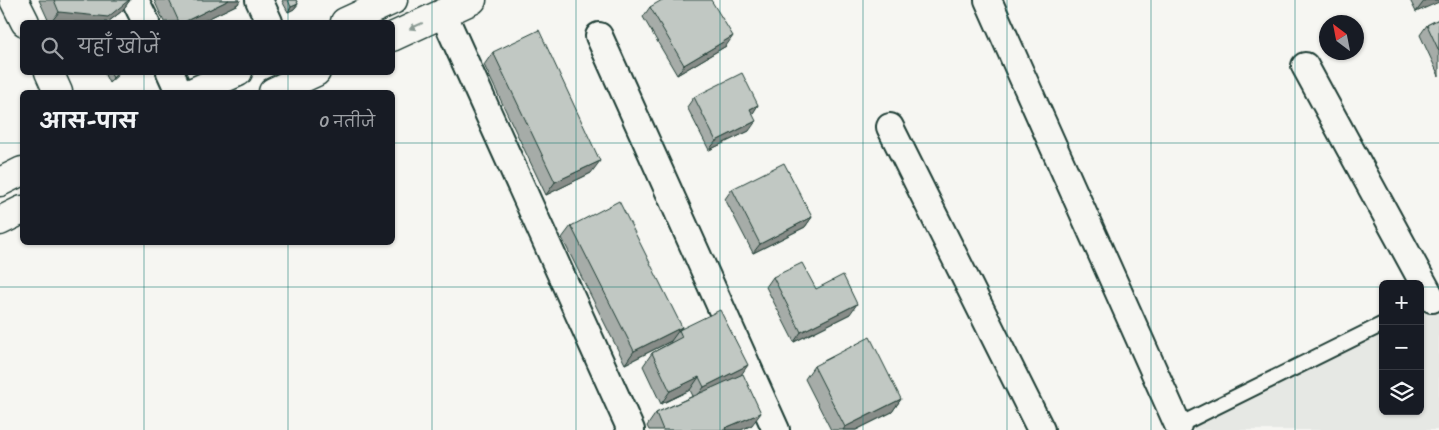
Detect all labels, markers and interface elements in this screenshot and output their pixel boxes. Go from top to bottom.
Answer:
north arrow [1319,15,1364,60]
search box [20,20,395,75]
one-way arrow [409,22,423,30]
text: यहाँ खोजें [78,30,160,63]
icon: search [38,34,66,62]
text: आस-पास [40,102,137,140]
text: 0 नतीजे [319,107,375,136]
map controls [1379,280,1424,415]
button: + [1379,280,1424,325]
button: − [1379,325,1424,370]
button: layers [1379,370,1424,415]

